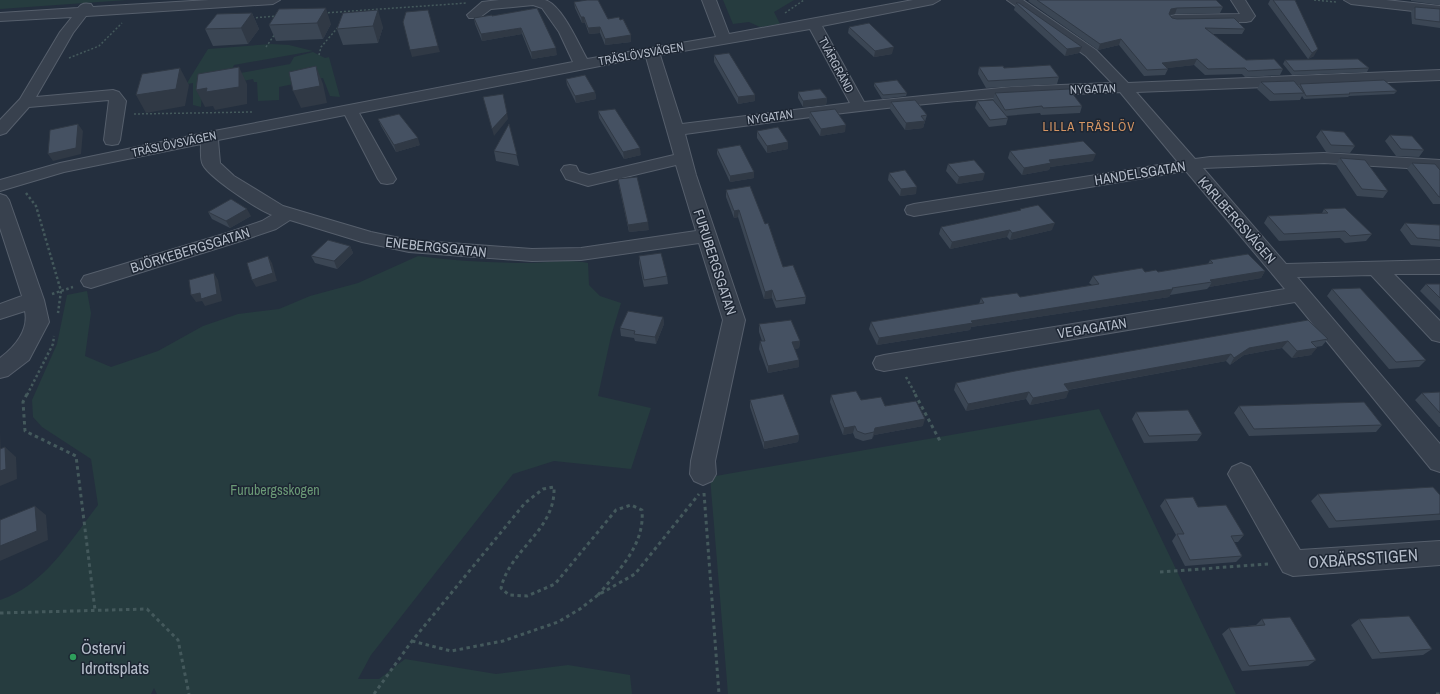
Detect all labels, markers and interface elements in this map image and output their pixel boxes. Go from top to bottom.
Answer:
street label: TVÄRGRÄND [815,34,857,96]
street label: TRÄSLÖVSVÄGEN [597,38,685,69]
street label: NYGATAN [1070,80,1116,98]
street label: NYGATAN [746,106,794,128]
district label: LILLA TRÄSLÖV [1043,118,1135,135]
street label: TRÄSLÖVSVÄGEN [130,126,218,161]
street label: HANDELSGATAN [1093,157,1187,189]
street label: KARLBERGSVÄGEN [1194,173,1280,267]
street label: FURUBERGSGATAN [689,207,741,317]
street label: BJÖRKEBERGSGATAN [128,223,252,277]
street label: ENEBERGSGATAN [385,233,487,261]
street label: VEGAGATAN [1056,314,1128,342]
park label: Furubergsskogen [230,481,320,499]
street label: OXBÄRSSTIGEN [1307,543,1419,573]
place label: Östervi Idrottsplats [81,636,149,679]
marker: Östervi Idrottsplats [68,652,78,662]

